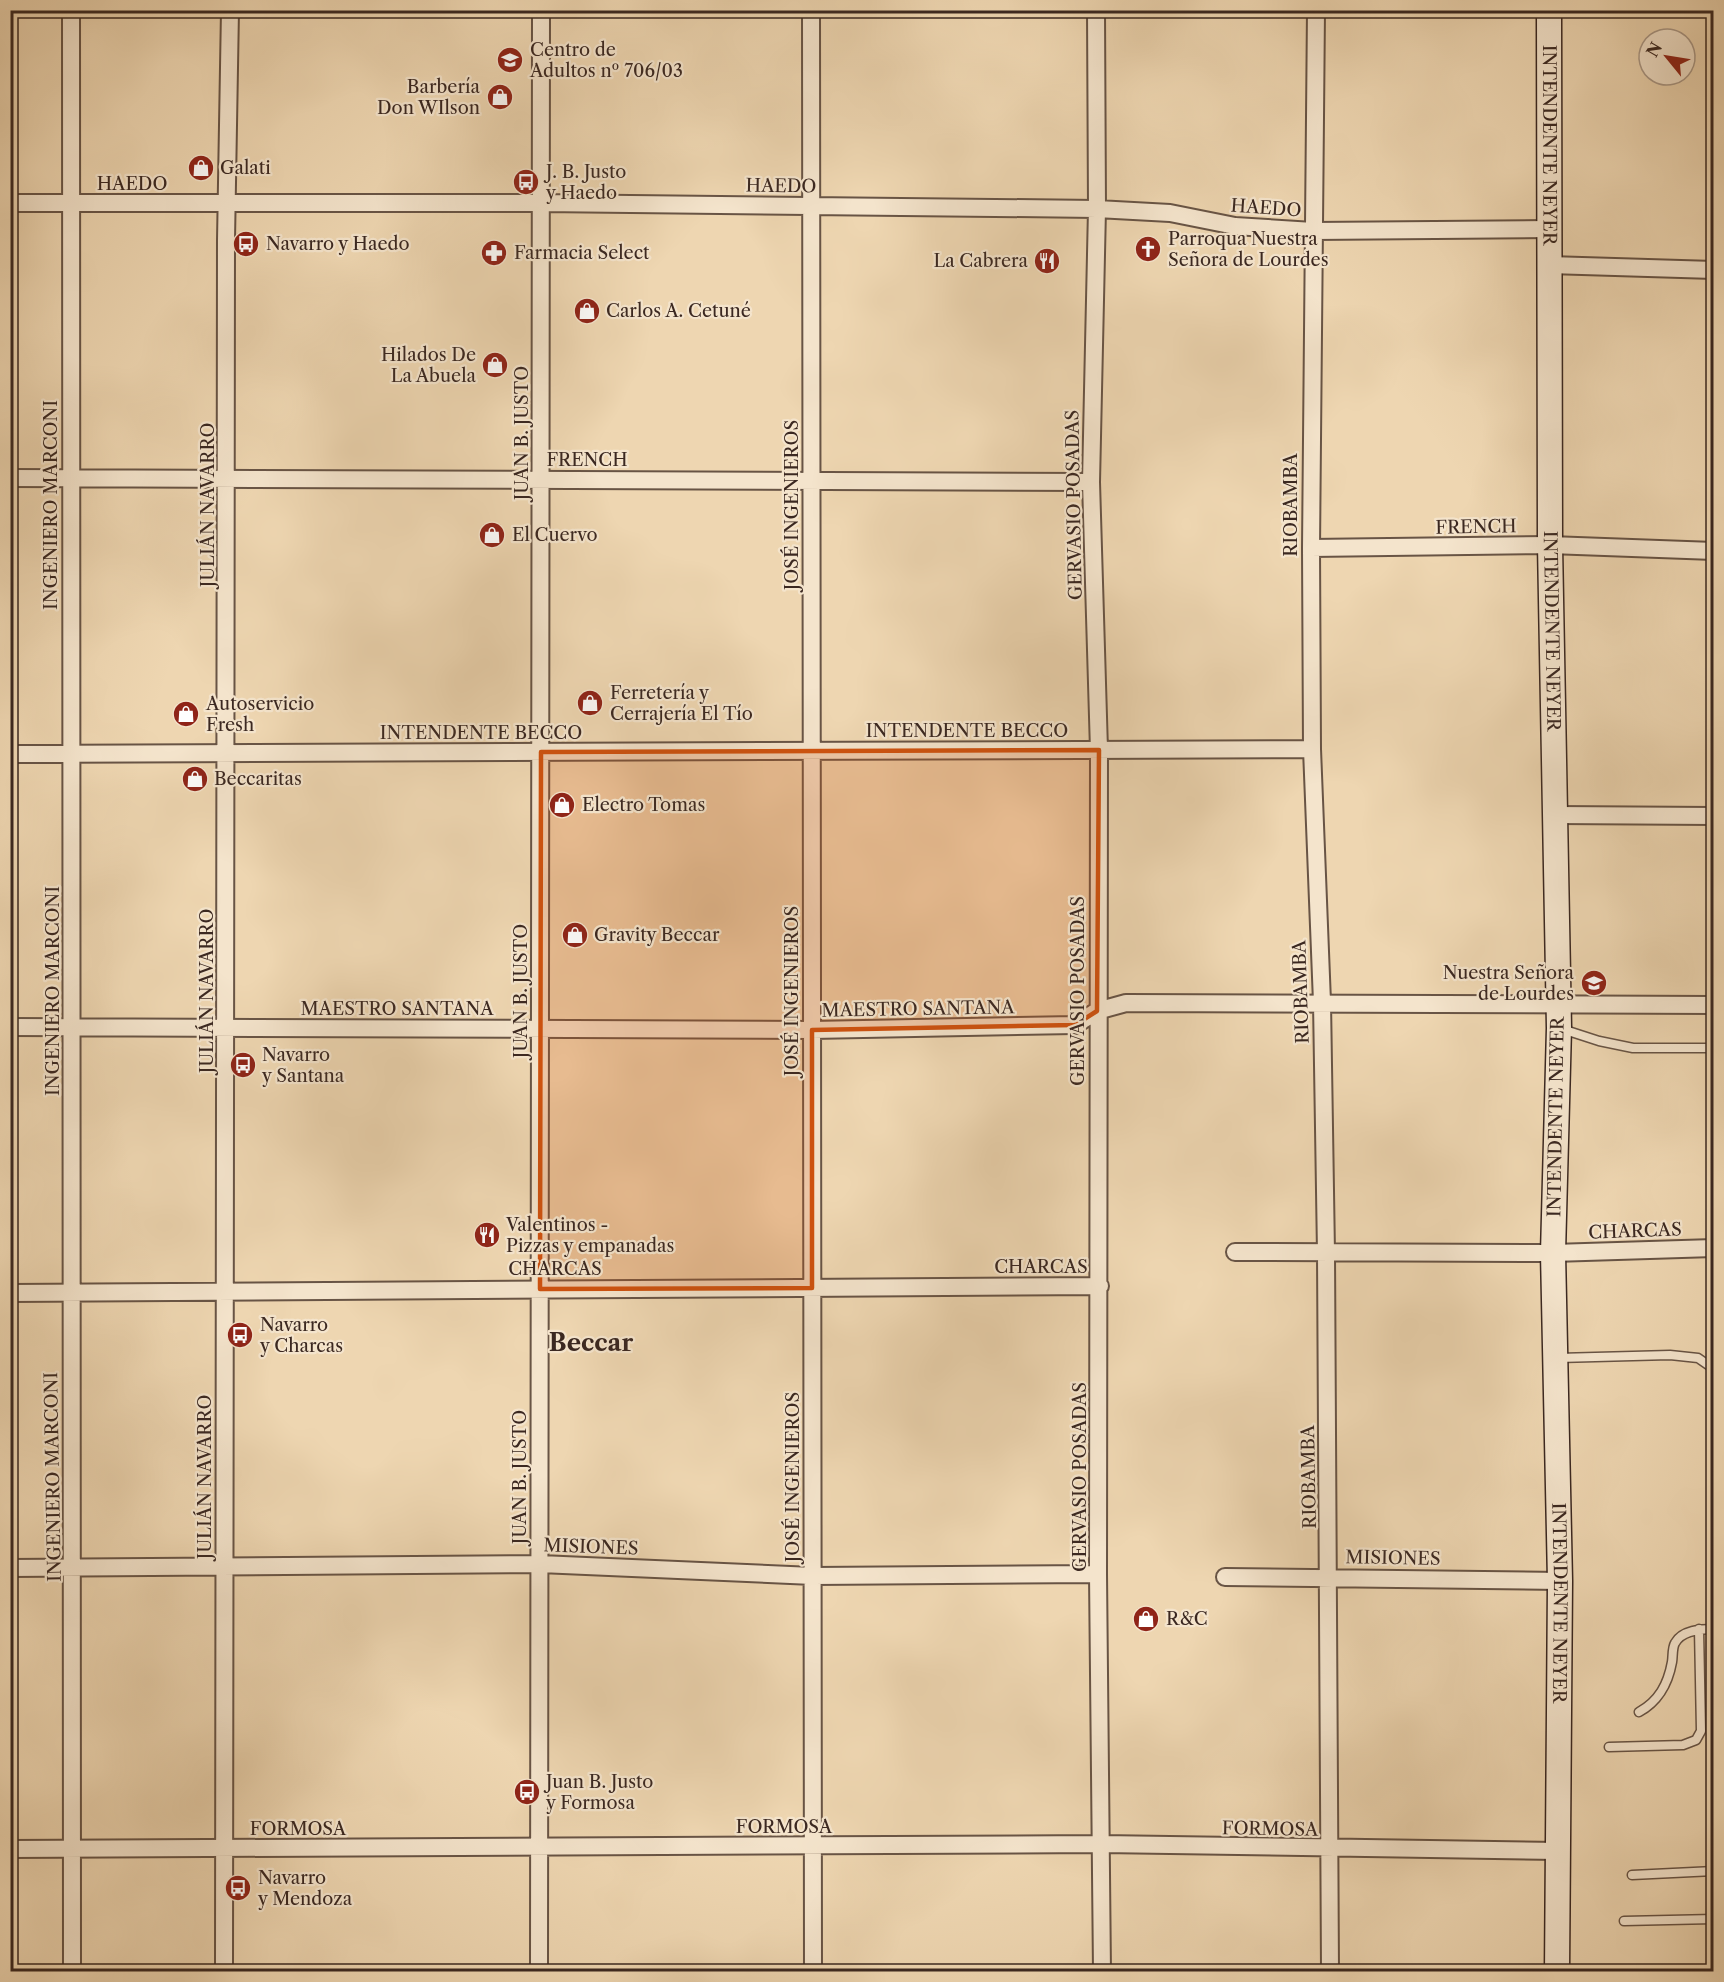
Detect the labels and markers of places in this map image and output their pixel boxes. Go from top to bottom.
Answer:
place label: Centro de Adultos nº 706/03 [529,39,683,82]
school or university icon: Centro de Adultos nº 706/03 [495,45,525,75]
place label: Barbería Don WIlson [377,76,480,119]
shop icon: Barbería Don WIlson [485,82,515,112]
shop icon: Galati [186,153,216,183]
place label: Galati [220,157,271,179]
place label: J. B. Justo y Haedo [543,161,626,204]
bus stop icon: J. B. Justo y Haedo [511,167,541,197]
place label: Parroqua Nuestra Señora de Lourdes [1168,228,1329,271]
bus stop icon: Navarro y Haedo [231,229,261,259]
place label: Navarro y Haedo [266,233,409,255]
church icon: Parroqua Nuestra Señora de Lourdes [1133,234,1163,264]
pharmacy icon: Farmacia Select [479,238,509,268]
place label: Farmacia Select [514,242,650,264]
restaurant icon: La Cabrera [1032,246,1062,276]
place label: La Cabrera [933,250,1028,272]
shop icon: Carlos A. Cetuné [572,296,602,326]
place label: Carlos A. Cetuné [606,300,751,322]
place label: Hilados De La Abuela [381,344,476,387]
shop icon: Hilados De La Abuela [480,350,510,380]
shop icon: El Cuervo [477,520,507,550]
place label: El Cuervo [512,524,597,546]
place label: Ferretería y Cerrajería El Tío [610,682,753,725]
shop icon: Ferretería y Cerrajería El Tío [575,688,605,718]
place label: Autoservicio Fresh [205,693,314,736]
shop icon: Autoservicio Fresh [171,699,201,729]
shop icon: Beccaritas [180,764,210,794]
place label: Beccaritas [214,768,302,790]
shop icon: Electro Tomas [547,790,577,820]
place label: Electro Tomas [582,794,705,816]
shop icon: Gravity Beccar [560,920,590,950]
place label: Gravity Beccar [594,924,720,946]
place label: Nuestra Señora de Lourdes [1443,962,1574,1005]
school or university icon: Nuestra Señora de Lourdes [1579,968,1609,998]
place label: Navarro y Santana [261,1044,345,1087]
bus stop icon: Navarro y Santana [228,1050,258,1080]
place label: Valentinos - Pizzas y empanadas [505,1214,674,1257]
restaurant icon: Valentinos - Pizzas y empanadas [472,1220,502,1250]
place label: Navarro y Charcas [259,1314,343,1357]
bus stop icon: Navarro y Charcas [225,1320,255,1350]
shop icon: R&C [1131,1604,1161,1634]
place label: R&C [1166,1608,1208,1630]
place label: Juan B. Justo y Formosa [543,1771,653,1814]
bus stop icon: Juan B. Justo y Formosa [512,1777,542,1807]
place label: Navarro y Mendoza [257,1867,353,1910]
bus stop icon: Navarro y Mendoza [223,1873,253,1903]

